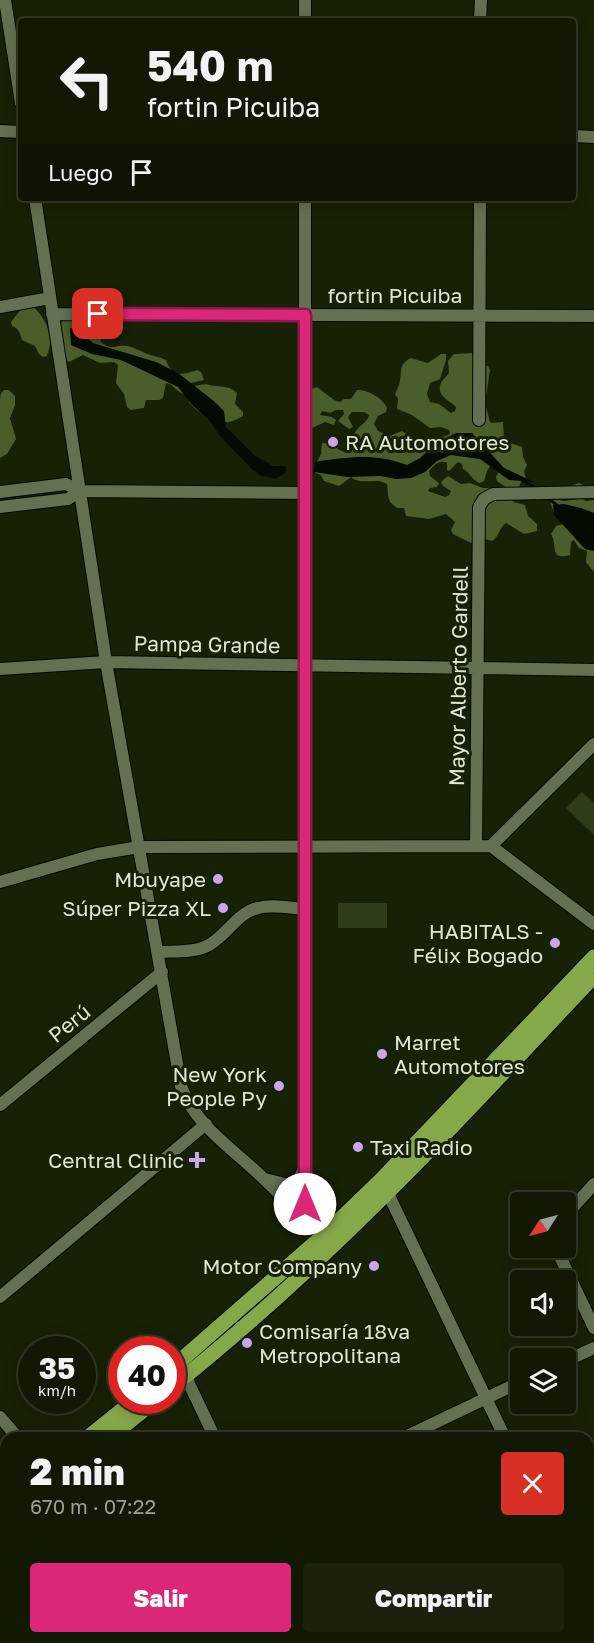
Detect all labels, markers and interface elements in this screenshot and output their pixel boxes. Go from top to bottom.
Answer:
text: 540 m [147,40,273,90]
icon: left [48,42,126,120]
text: fortin Picuiba [147,91,320,123]
icon: arrive [125,156,158,189]
text: Luego [48,159,113,186]
street label: fortin Picuiba [328,282,462,308]
pin [72,288,123,339]
icon: arrive [81,297,114,330]
place label: RA Automotores [345,429,509,455]
marker: RA Automotores [326,435,340,449]
street label: Mayor Alberto Gardell [443,566,473,786]
street label: Pampa Grande [133,630,281,658]
place label: Mbuyape [114,866,206,892]
marker: Mbuyape [211,872,225,886]
place label: Súper Pizza XL [62,895,211,921]
marker: Súper Pizza XL [216,901,230,915]
place label: HABITALS - Félix Bogado [412,918,543,968]
marker: HABITALS - Félix Bogado [548,936,562,950]
street label: Perú [43,998,95,1048]
place label: Marret Automotores [394,1029,525,1079]
marker: Marret Automotores [375,1047,389,1061]
place label: New York People Py [166,1061,267,1111]
marker: New York People Py [272,1079,286,1093]
place label: Taxi Radio [370,1134,473,1160]
marker: Taxi Radio [351,1140,365,1154]
place label: Central Clinic [48,1147,184,1173]
marker: Central Clinic [188,1151,206,1169]
position arrow [273,1172,337,1236]
north arrow [510,1192,576,1258]
map controls [510,1192,576,1414]
place label: Motor Company [202,1253,362,1279]
marker: Motor Company [367,1259,381,1273]
button: sound [510,1270,576,1336]
place label: Comisaría 18va Metropolitana [259,1318,410,1368]
speed limit sign: 40 [108,1336,186,1414]
marker: Comisaría 18va Metropolitana [240,1336,254,1350]
button: layers [510,1348,576,1414]
text: 35 [39,1350,75,1386]
text: km/h [38,1381,76,1399]
text: 2 min [30,1450,125,1493]
button: close [501,1452,564,1515]
text: 670 m · 07:22 [30,1494,156,1518]
button: Salir [30,1563,291,1632]
button: Compartir [303,1563,564,1632]

